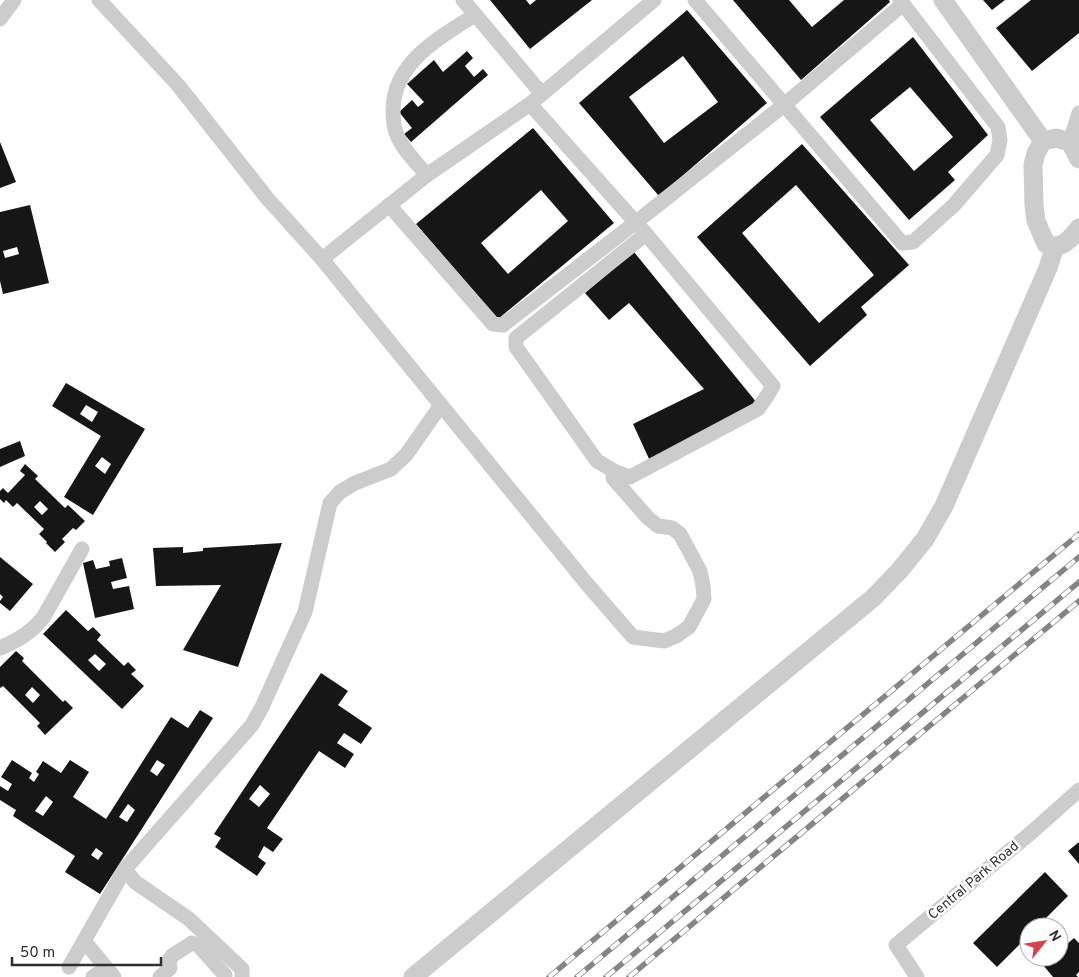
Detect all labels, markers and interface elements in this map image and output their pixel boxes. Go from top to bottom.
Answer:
street label: Central Park Road [925,838,1023,924]
north arrow [1019,917,1069,967]
text: N [1044,928,1064,945]
scale bar [12,934,161,966]
text: 50 m [20,944,55,963]

